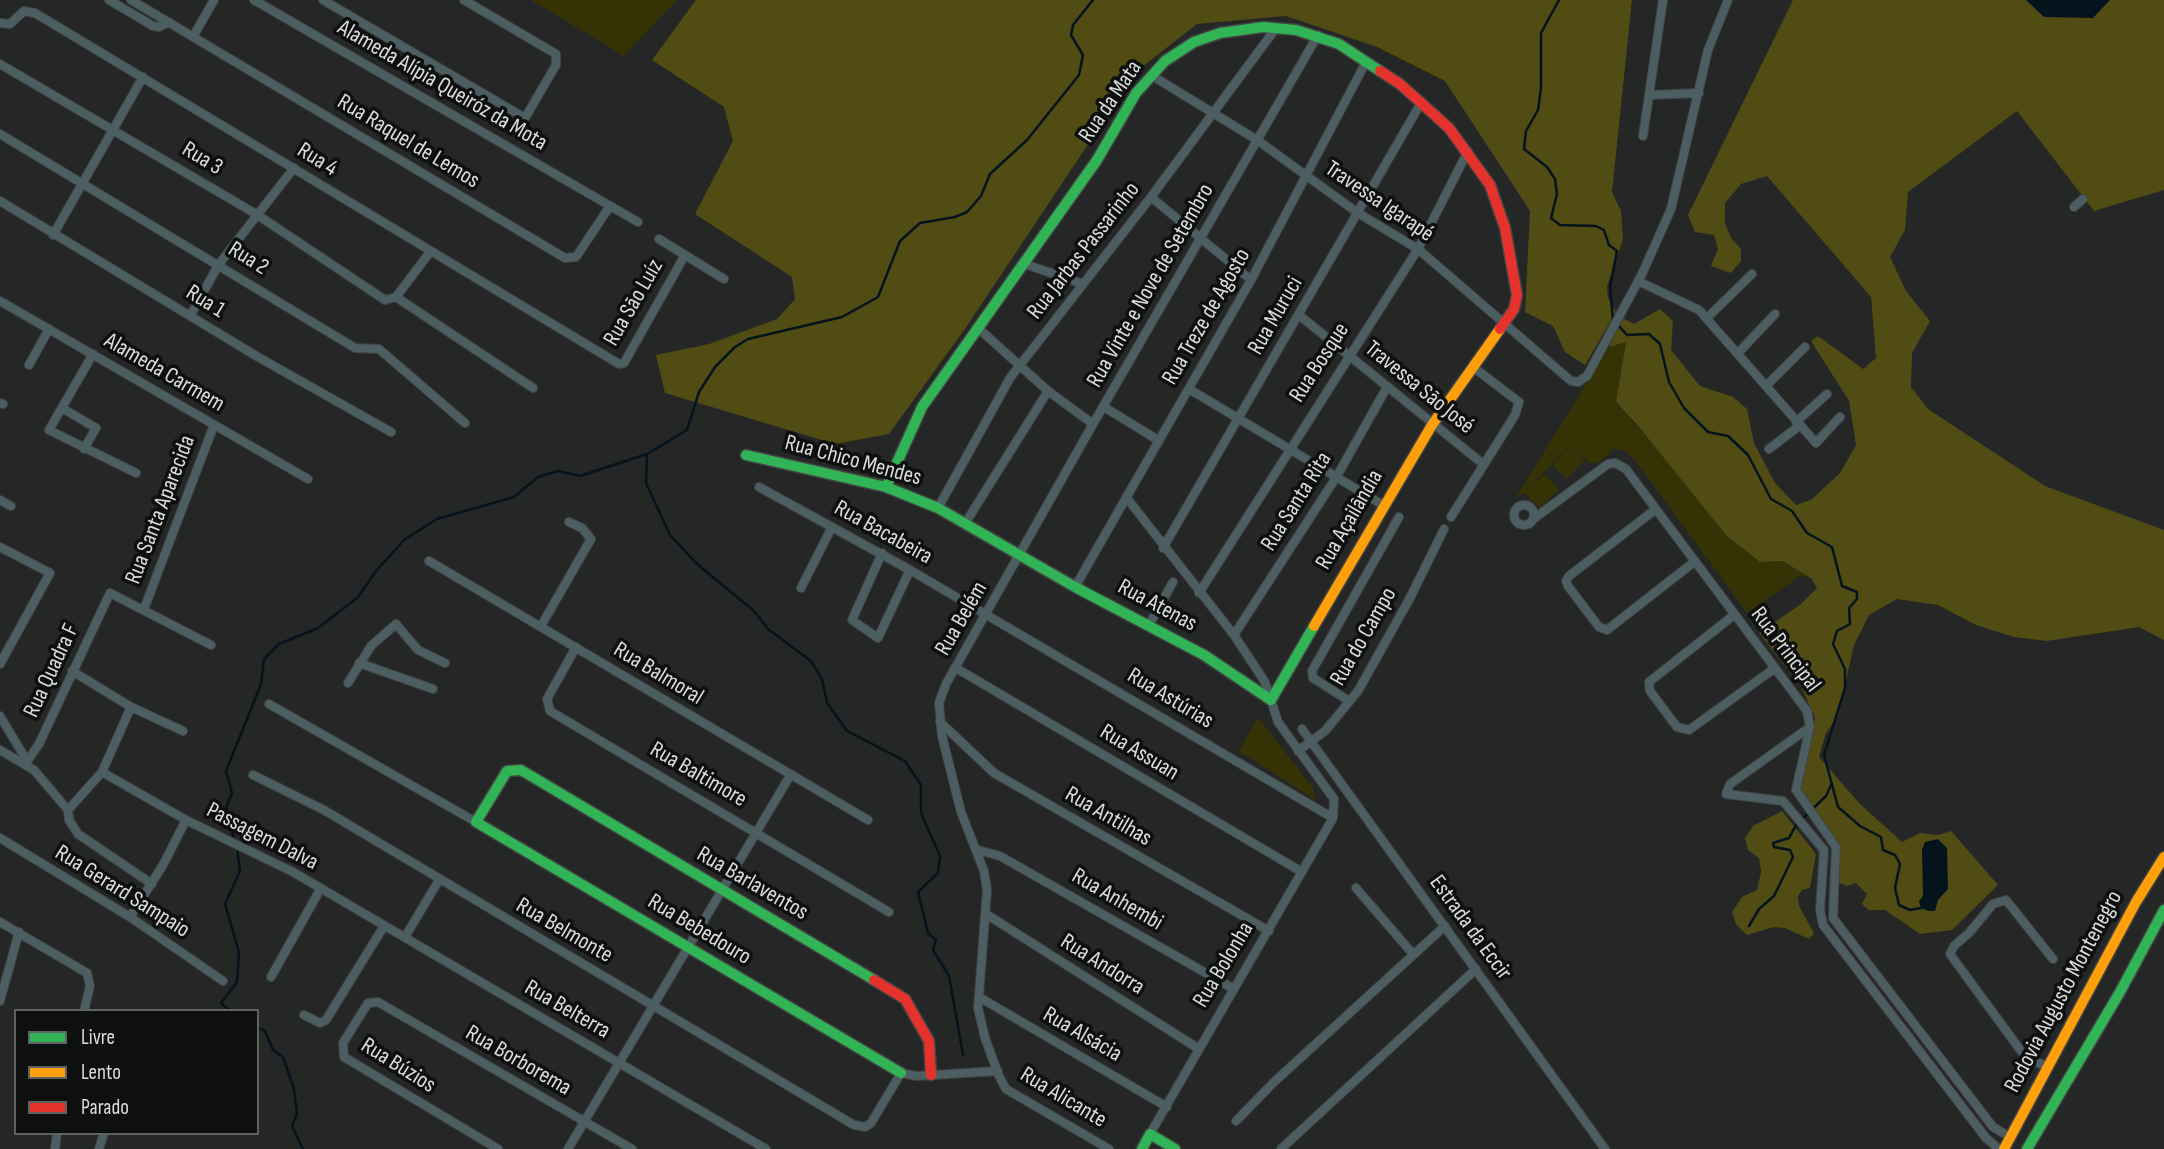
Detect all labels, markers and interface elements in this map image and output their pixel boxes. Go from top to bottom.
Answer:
street label: Alameda Alípia Queiróz da Mota [332,15,552,157]
street label: Rua da Mata [1074,56,1148,148]
street label: Rua Raquel de Lemos [332,89,484,195]
street label: Rua 3 [177,136,227,182]
street label: Rua 4 [292,137,342,183]
street label: Travessa Igarapé [1319,155,1439,249]
street label: Rua Jarbas Passarinho [1022,177,1146,325]
street label: Rua Vinte e Nove de Setembro [1081,179,1221,393]
street label: Rua 2 [223,236,273,282]
street label: Rua Treze de Agosto [1157,244,1257,390]
street label: Rua São Luíz [598,255,670,351]
street label: Rua Muruci [1243,272,1309,360]
street label: Rua 1 [180,279,230,325]
street label: Rua Bosque [1284,318,1356,408]
street label: Alameda Carmem [99,327,229,419]
street label: Travessa São José [1359,335,1479,441]
street label: Rua Chico Mendes [782,430,924,492]
street label: Rua Santa Aparecida [120,432,202,588]
street label: Rua Santa Rita [1256,447,1338,557]
street label: Rua Açailândia [1310,465,1390,575]
street label: Rua Bacabeira [829,495,937,571]
street label: Rua Atenas [1113,574,1201,638]
street label: Rua Belém [930,577,994,661]
street label: Rua do Campo [1325,583,1403,691]
street label: Rua Principal [1744,602,1826,698]
street label: Rua Quadra F [18,620,86,722]
street label: Rua Balmoral [608,636,708,712]
street label: Rua Astúrias [1122,663,1218,735]
street label: Rua Assuan [1095,719,1183,787]
street label: Rua Baltimore [645,736,751,814]
street label: Rua Antilhas [1060,781,1156,853]
street label: Passagem Dalva [201,797,323,877]
street label: Rua Gerard Sampaio [50,840,194,944]
street label: Rua Barlaventos [691,841,813,927]
street label: Rua Anhembi [1067,863,1167,937]
street label: Estrada da Eccir [1423,870,1517,986]
street label: Rodovia Augusto Montenegro [1999,886,2129,1098]
street label: Rua Bebedouro [642,888,756,972]
street label: Rua Belmonte [511,892,617,970]
street label: Rua Bolonha [1188,917,1260,1013]
street label: Rua Andorra [1055,928,1149,1002]
street label: Rua Belterra [519,974,615,1046]
street label: Rua Alsácia [1038,1001,1126,1069]
legend [14,1009,259,1135]
street label: Rua Borborema [460,1020,576,1102]
text: Livre [81,1025,115,1050]
street label: Rua Búzios [356,1032,440,1100]
text: Lento [81,1060,121,1085]
street label: Rua Alicante [1015,1062,1111,1134]
text: Parado [81,1095,129,1120]

